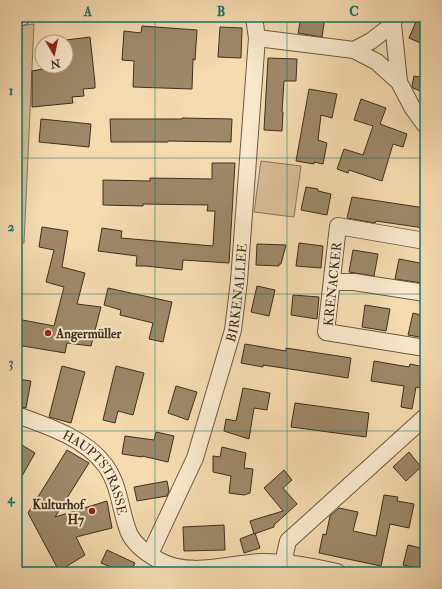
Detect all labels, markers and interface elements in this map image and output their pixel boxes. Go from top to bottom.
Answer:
text: A [83,4,93,20]
text: B [217,4,225,20]
text: C [349,4,359,20]
north arrow [34,34,74,74]
text: N [48,56,62,71]
text: 1 [9,83,14,99]
text: 2 [8,219,15,235]
street label: KRENACKER [321,241,345,327]
street label: BIRKENALLEE [223,243,251,344]
place label: Angermüller [55,326,122,343]
marker: Angermüller [43,328,53,338]
text: 3 [9,355,14,371]
street label: HAUPTSTRASSE [60,427,130,516]
text: 4 [6,491,15,507]
place label: Kulturhof H7 [32,497,87,528]
marker: Kulturhof H7 [87,506,97,516]

